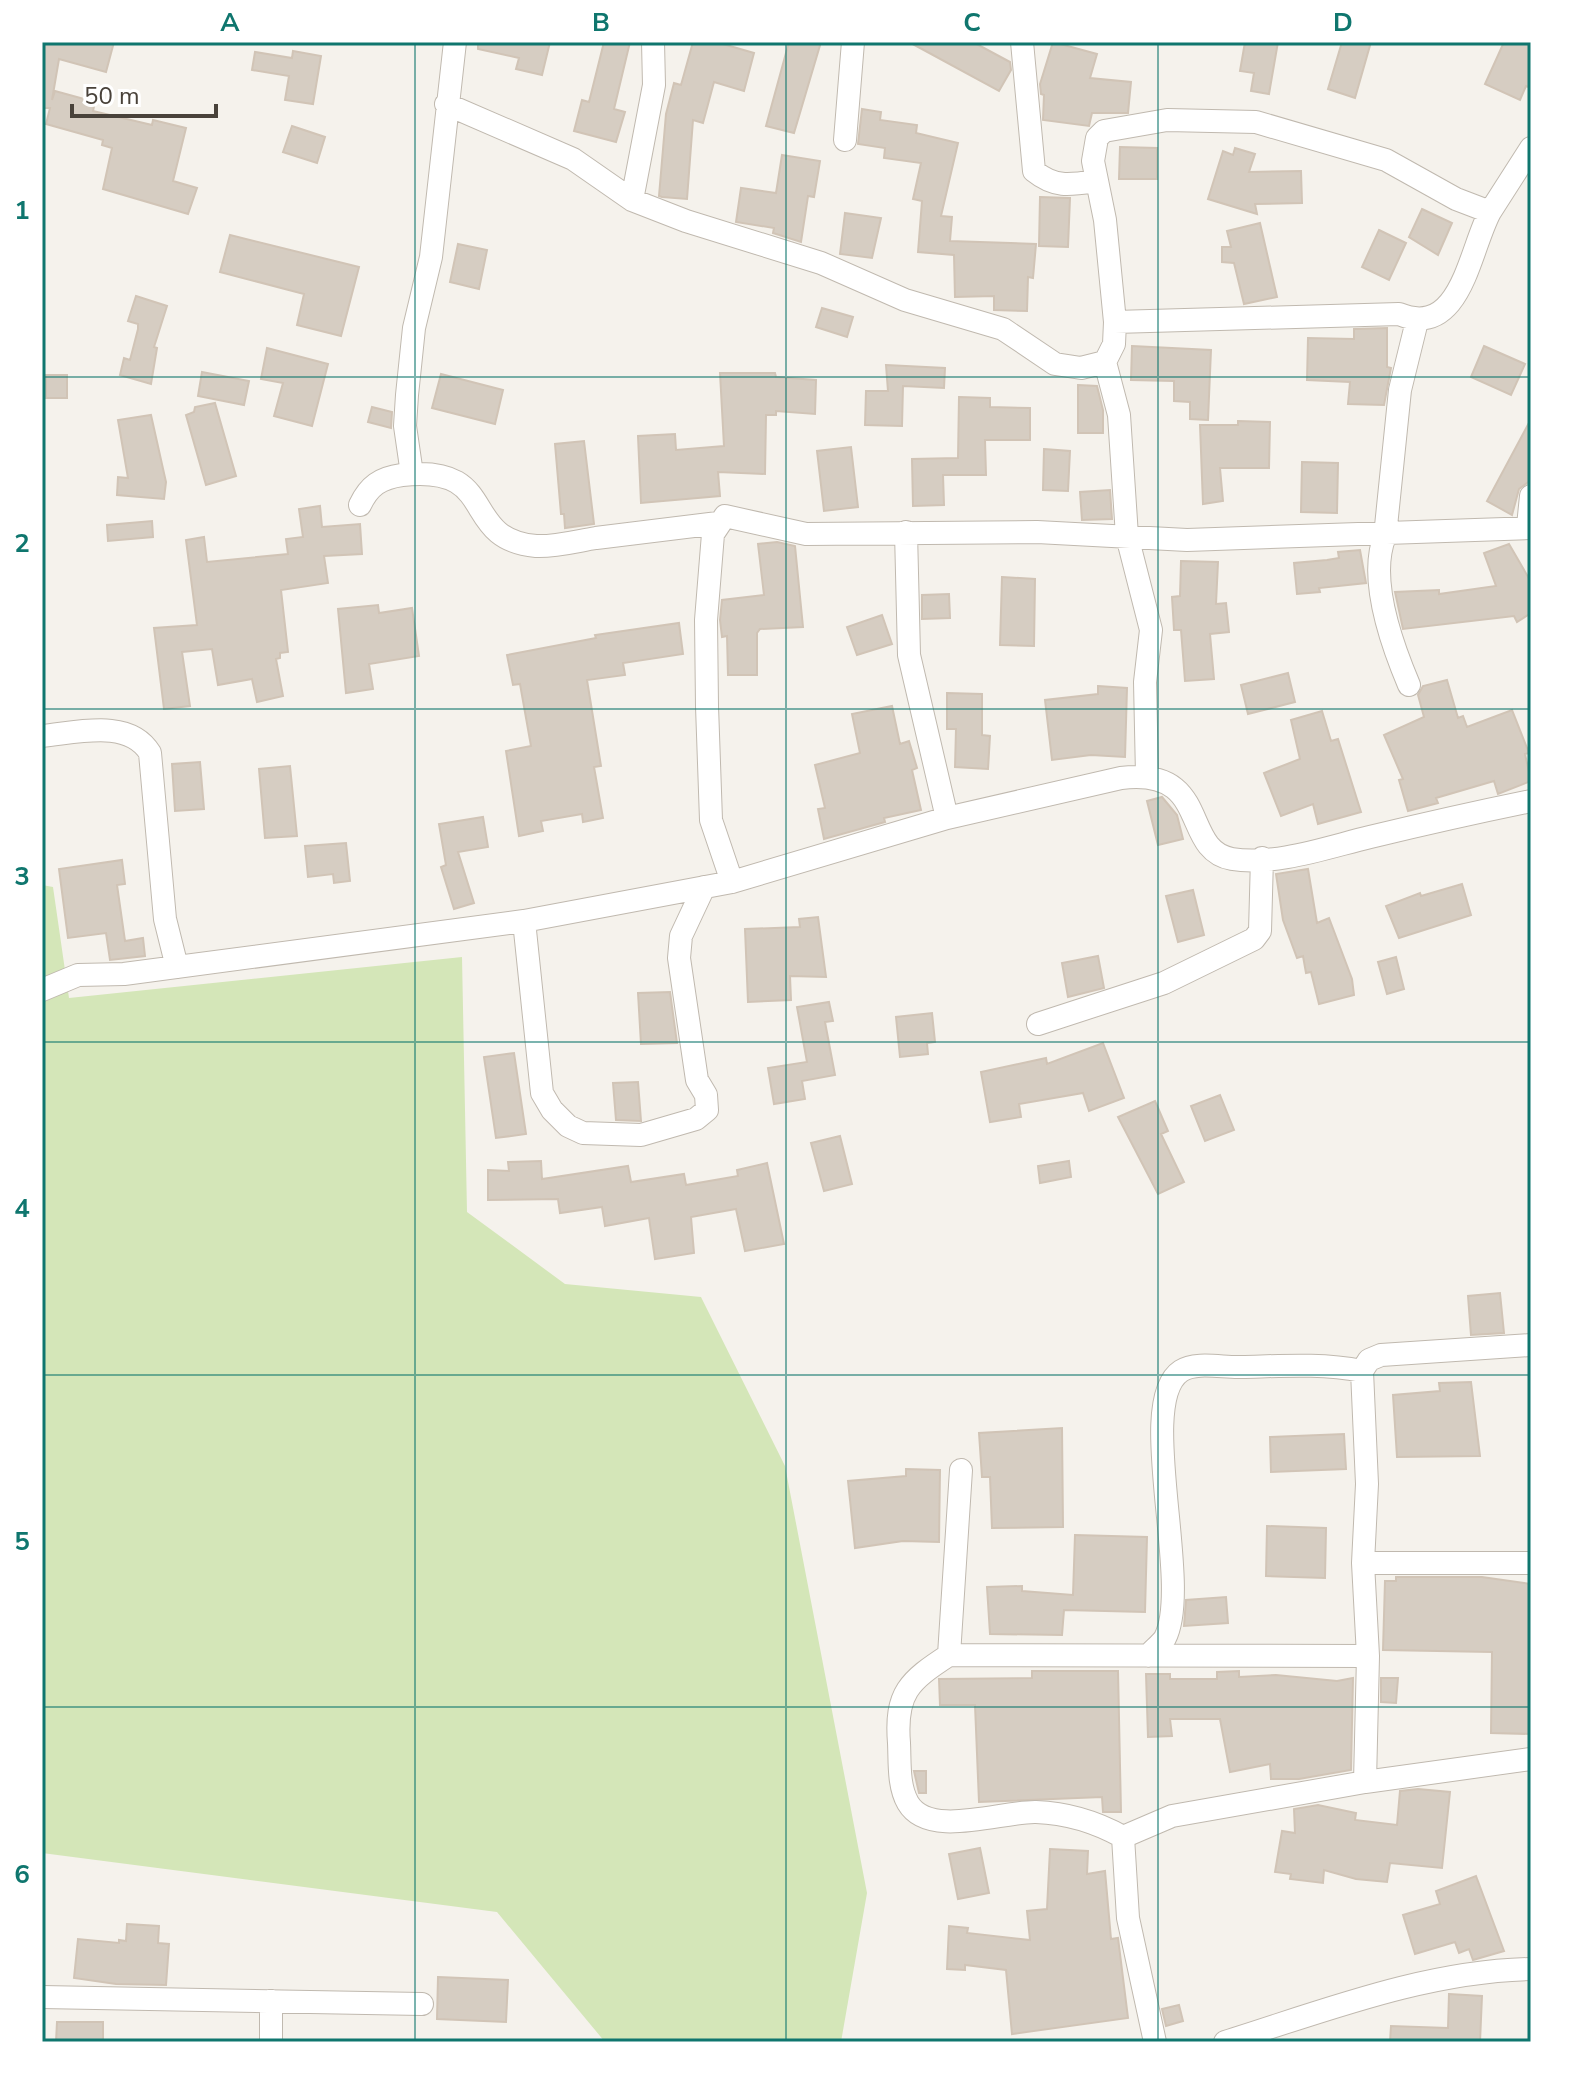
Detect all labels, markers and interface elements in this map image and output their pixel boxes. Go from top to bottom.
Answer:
text: A [220,5,240,40]
text: B [592,5,610,40]
text: C [963,5,981,40]
text: D [1333,5,1353,40]
scale bar [72,68,216,118]
text: 50 m [84,80,140,112]
text: 1 [14,193,30,228]
text: 2 [14,526,30,561]
text: 3 [14,859,30,894]
text: 4 [14,1191,30,1226]
text: 5 [14,1524,30,1559]
text: 6 [14,1857,30,1892]

